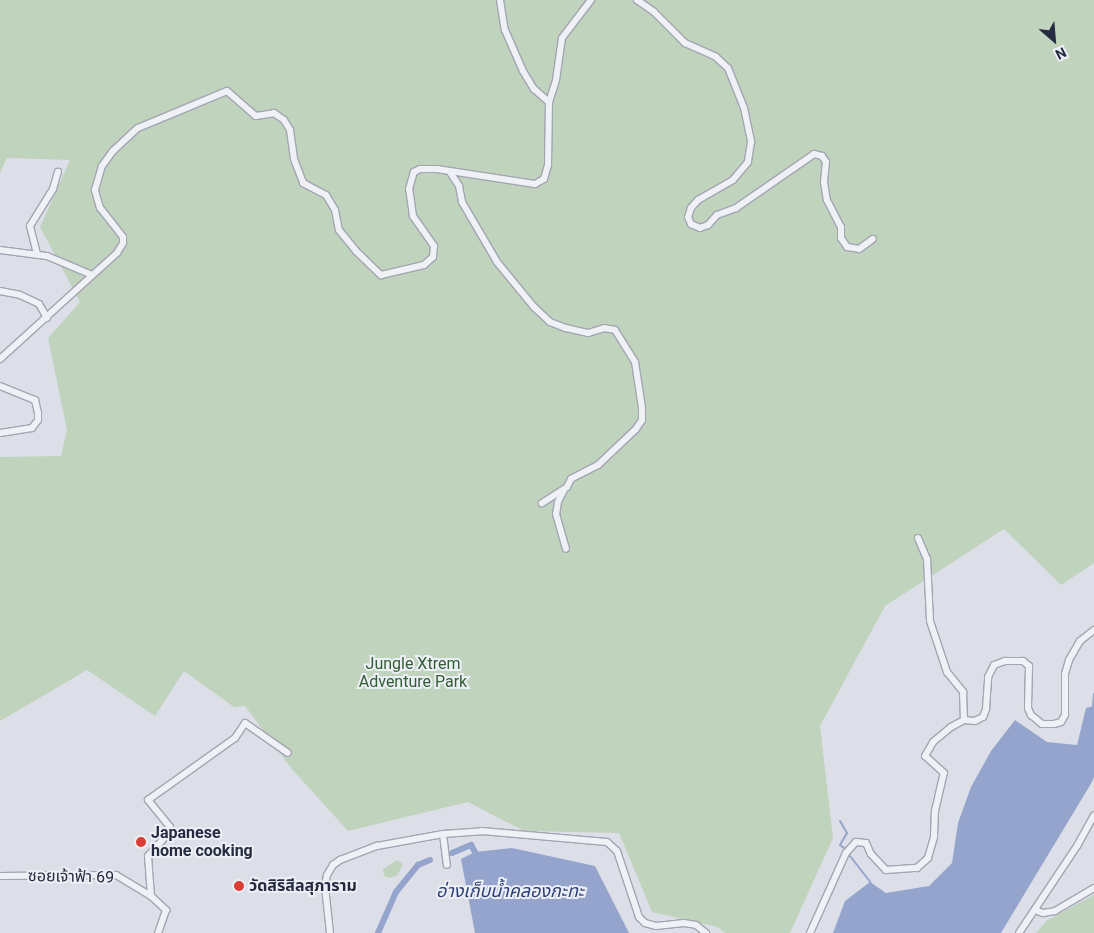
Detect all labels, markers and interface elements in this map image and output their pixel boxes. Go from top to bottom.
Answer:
north arrow [1029,15,1079,65]
text: N [1053,44,1069,63]
park label: Jungle Xtrem Adventure Park [359,654,467,692]
place label: Japanese home cooking [151,823,253,861]
marker: Japanese home cooking [135,836,147,848]
street label: ซอยเจ้าฟ้า 69 [28,867,114,887]
place label: วัดสิริสีลสุภาราม [249,876,357,896]
marker: วัดสิริสีลสุภาราม [233,880,245,892]
water label: อ่างเก็บน้ำคลองกะทะ [436,880,584,902]

